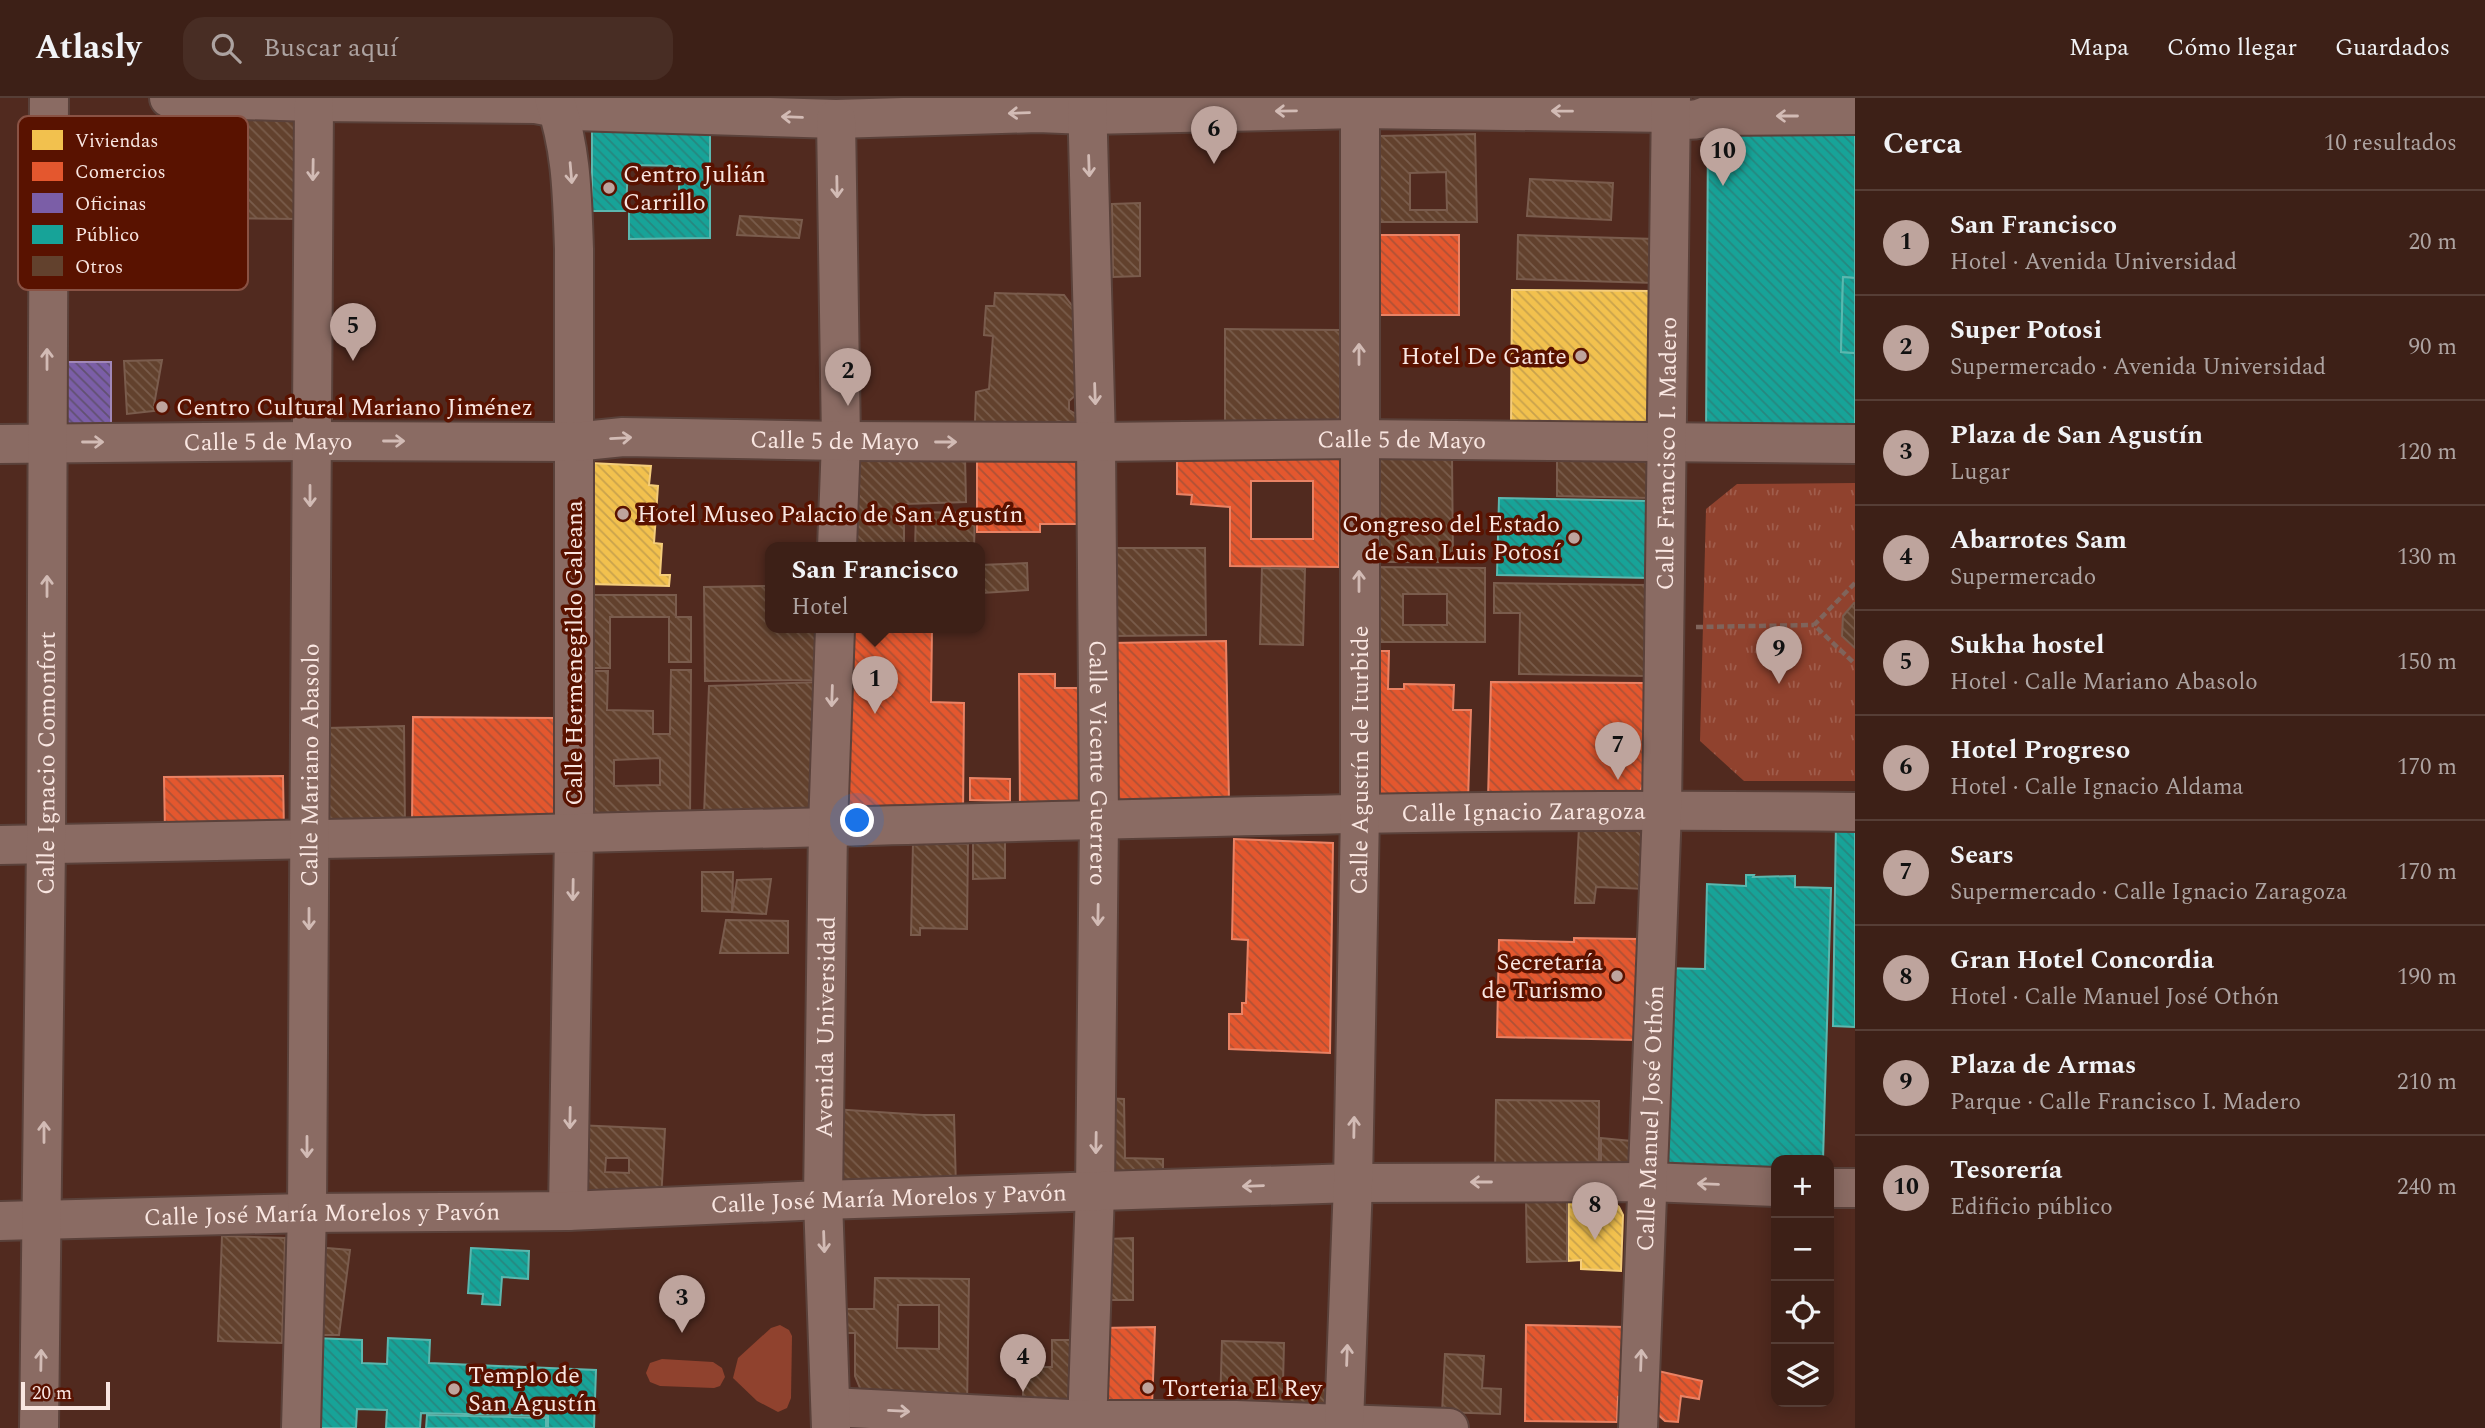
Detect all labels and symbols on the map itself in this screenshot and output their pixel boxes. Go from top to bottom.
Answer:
one-way arrow [1275,104,1298,117]
one-way arrow [1551,104,1574,118]
pin: 6 [1191,106,1237,164]
one-way arrow [1008,107,1031,120]
one-way arrow [1776,109,1799,123]
one-way arrow [780,110,803,124]
legend [18,116,248,290]
text: Viviendas [75,127,158,156]
pin: 10 [1700,128,1746,186]
one-way arrow [1082,154,1095,177]
place label: Centro Julián Carrillo [623,157,766,221]
text: Comercios [75,158,166,187]
one-way arrow [306,159,320,182]
one-way arrow [565,161,578,184]
one-way arrow [830,175,844,198]
marker: Centro Julián Carrillo [601,180,617,196]
text: Oficinas [75,190,146,219]
text: Público [75,221,139,250]
text: Otros [75,253,123,282]
pin: 5 [330,303,376,361]
street label: Calle Francisco I. Madero [1648,316,1687,591]
place label: Hotel De Gante [1401,339,1567,375]
one-way arrow [1352,343,1366,366]
one-way arrow [40,348,54,371]
pin: 2 [825,348,871,406]
marker: Hotel De Gante [1573,348,1589,364]
one-way arrow [1088,382,1102,405]
place label: Centro Cultural Mariano Jiménez [176,390,533,426]
marker: Centro Cultural Mariano Jiménez [154,399,170,415]
street label: Calle 5 de Mayo [750,422,919,460]
street label: Calle 5 de Mayo [1317,422,1486,459]
street label: Calle 5 de Mayo [183,424,353,461]
one-way arrow [609,432,632,445]
one-way arrow [382,434,405,448]
one-way arrow [81,435,104,449]
one-way arrow [935,435,958,449]
one-way arrow [303,484,317,507]
place label: Hotel Museo Palacio de San Agustín [637,497,1023,533]
street label: Calle Hermenegildo Galeana [557,500,593,806]
marker: Hotel Museo Palacio de San Agustín [615,506,631,522]
place label: Congreso del Estado de San Luis Potosí [1342,507,1561,571]
marker: Congreso del Estado de San Luis Potosí [1566,530,1582,546]
one-way arrow [1352,570,1366,593]
one-way arrow [40,575,53,598]
street label: Calle Agustín de Iturbide [1341,626,1379,895]
pin: 9 [1756,626,1802,684]
street label: Calle Ignacio Comonfort [28,631,66,895]
street label: Calle Vicente Guerrero [1079,640,1116,886]
street label: Calle Mariano Abasolo [292,643,330,887]
pin: 1 [852,656,898,714]
one-way arrow [826,685,839,708]
pin: 7 [1595,722,1641,780]
street label: Calle Ignacio Zaragoza [1401,794,1646,832]
your location [840,803,874,837]
one-way arrow [566,879,580,902]
one-way arrow [1091,903,1105,926]
one-way arrow [302,908,316,931]
street label: Avenida Universidad [807,916,846,1139]
place label: Secretaría de Turismo [1482,945,1603,1009]
marker: Secretaría de Turismo [1609,968,1625,984]
street label: Calle Manuel José Othón [1628,984,1674,1252]
one-way arrow [563,1106,576,1129]
one-way arrow [1347,1116,1361,1139]
one-way arrow [37,1121,51,1144]
one-way arrow [1089,1131,1103,1154]
one-way arrow [301,1135,314,1158]
street label: Calle José María Morelos y Pavón [710,1175,1067,1224]
one-way arrow [1469,1175,1492,1189]
one-way arrow [1697,1178,1720,1191]
one-way arrow [1242,1179,1265,1192]
pin: 8 [1572,1182,1618,1240]
street label: Calle José María Morelos y Pavón [143,1195,500,1236]
one-way arrow [818,1231,831,1254]
pin: 3 [659,1275,705,1333]
pin: 4 [1000,1334,1046,1392]
one-way arrow [1340,1343,1353,1366]
one-way arrow [34,1349,47,1372]
one-way arrow [1635,1349,1648,1372]
place label: Templo de San Agustín [468,1358,597,1422]
place label: Torteria El Rey [1162,1371,1324,1407]
scale bar [21,1379,110,1411]
marker: Torteria El Rey [1140,1380,1156,1396]
marker: Templo de San Agustín [446,1381,462,1397]
one-way arrow [887,1405,910,1418]

